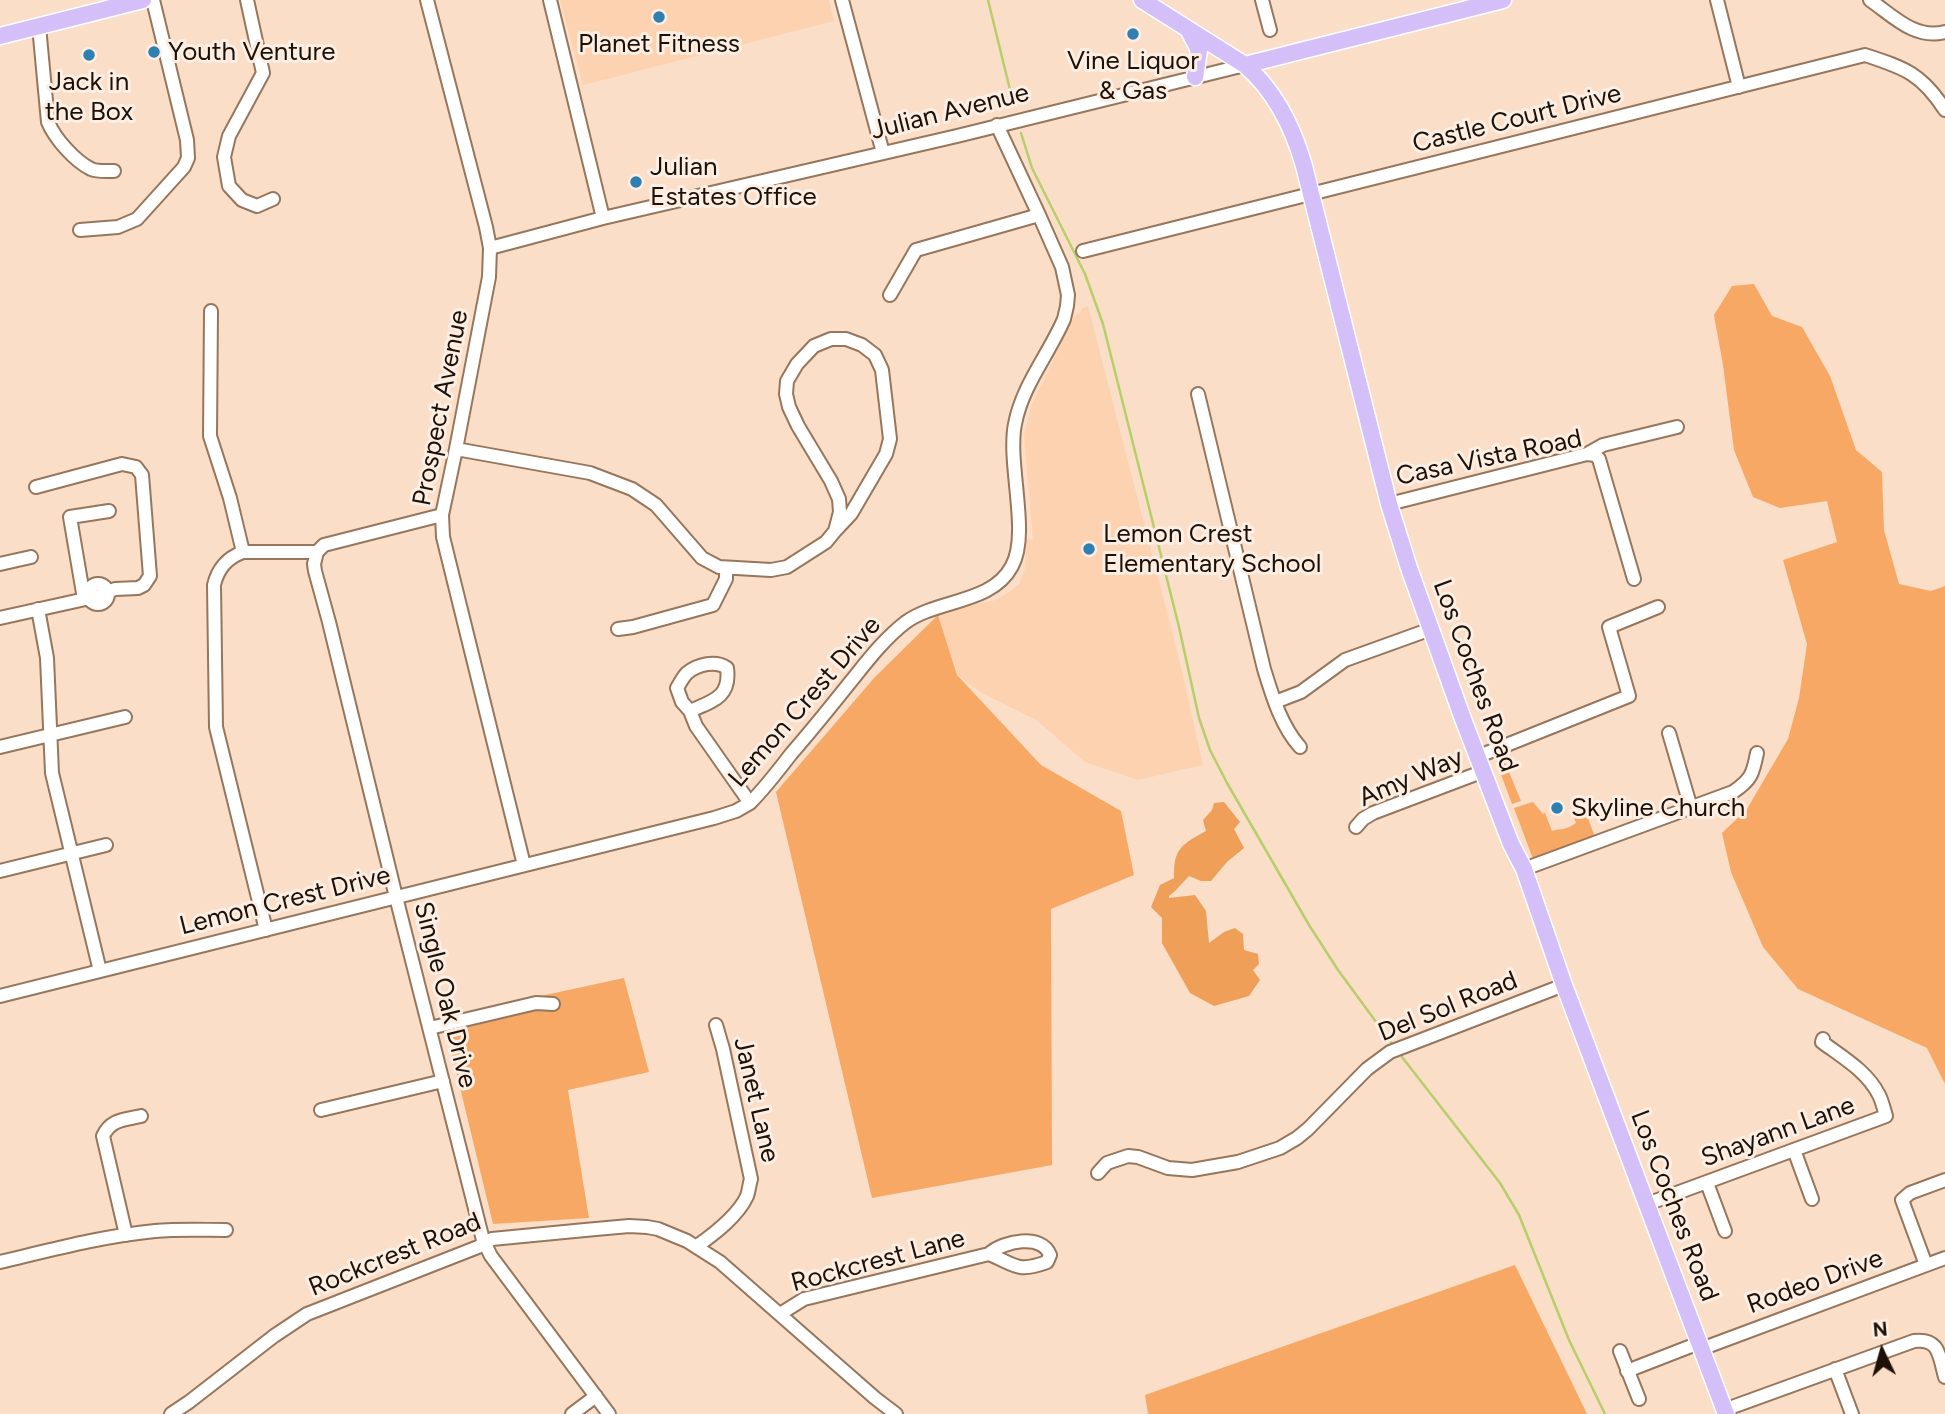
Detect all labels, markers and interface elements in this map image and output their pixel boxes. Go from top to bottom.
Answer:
marker: Planet Fitness [651,9,667,25]
marker: Vine Liquor & Gas [1125,26,1141,42]
place label: Planet Fitness [578,28,740,60]
place label: Youth Venture [168,36,335,68]
marker: Youth Venture [146,44,162,60]
place label: Vine Liquor & Gas [1067,45,1199,106]
marker: Jack in the Box [81,47,97,63]
place label: Jack in the Box [45,66,133,128]
street label: Julian Avenue [868,77,1032,147]
street label: Castle Court Drive [1410,78,1624,160]
place label: Julian Estates Office [650,151,817,212]
marker: Julian Estates Office [628,174,644,190]
street label: Prospect Avenue [407,307,475,509]
street label: Casa Vista Road [1393,423,1585,493]
place label: Lemon Crest Elementary School [1103,518,1321,580]
marker: Lemon Crest Elementary School [1081,541,1097,557]
street label: Los Coches Road [1426,576,1524,776]
street label: Lemon Crest Drive [722,610,888,794]
street label: Amy Way [1354,742,1468,814]
place label: Skyline Church [1571,792,1745,824]
marker: Skyline Church [1549,800,1565,816]
street label: Lemon Crest Drive [176,860,394,942]
street label: Single Oak Drive [407,899,483,1091]
street label: Del Sol Road [1374,965,1522,1049]
street label: Janet Lane [727,1035,785,1165]
street label: Shayann Lane [1697,1090,1859,1174]
street label: Los Coches Road [1623,1106,1725,1306]
street label: Rockcrest Road [304,1206,486,1304]
street label: Rockcrest Lane [788,1223,968,1299]
street label: Rodeo Drive [1743,1243,1887,1321]
north arrow [1847,1316,1917,1386]
text: N [1872,1317,1888,1342]

